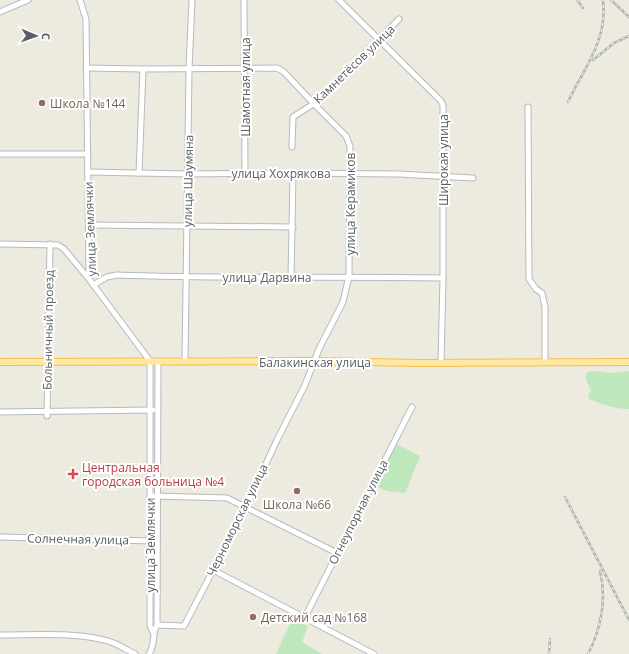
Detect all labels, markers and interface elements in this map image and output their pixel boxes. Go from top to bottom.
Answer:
north arrow [16,16,56,56]
street label: Камнетёсов улица [310,21,398,107]
text: С [39,33,54,40]
street label: Шамотная улица [237,37,254,137]
place label: Школа №144 [50,95,125,112]
marker: Школа №144 [37,98,47,108]
street label: Широкая улица [435,114,452,206]
street label: улица Шаумяна [179,135,197,227]
street label: улица Керамиков [342,153,359,255]
street label: улица Хохрякова [231,165,331,182]
street label: улица Землячки [80,181,100,277]
street label: улица Дарвина [223,269,311,286]
street label: Больничный проезд [38,270,58,390]
street label: Балакинская улица [259,354,371,371]
street label: Огнеупорная улица [324,457,392,567]
place label: Центральная городская больница №4 [82,459,224,490]
street label: Черноморская улица [202,461,272,579]
marker: Центральная городская больница №4 [67,468,79,480]
marker: Школа №66 [292,486,302,496]
place label: Школа №66 [263,496,331,513]
street label: улица Землячки [142,498,159,592]
street label: Солнечная улица [27,530,129,548]
place label: Детский сад №168 [261,609,367,626]
marker: Детский сад №168 [248,612,258,622]

